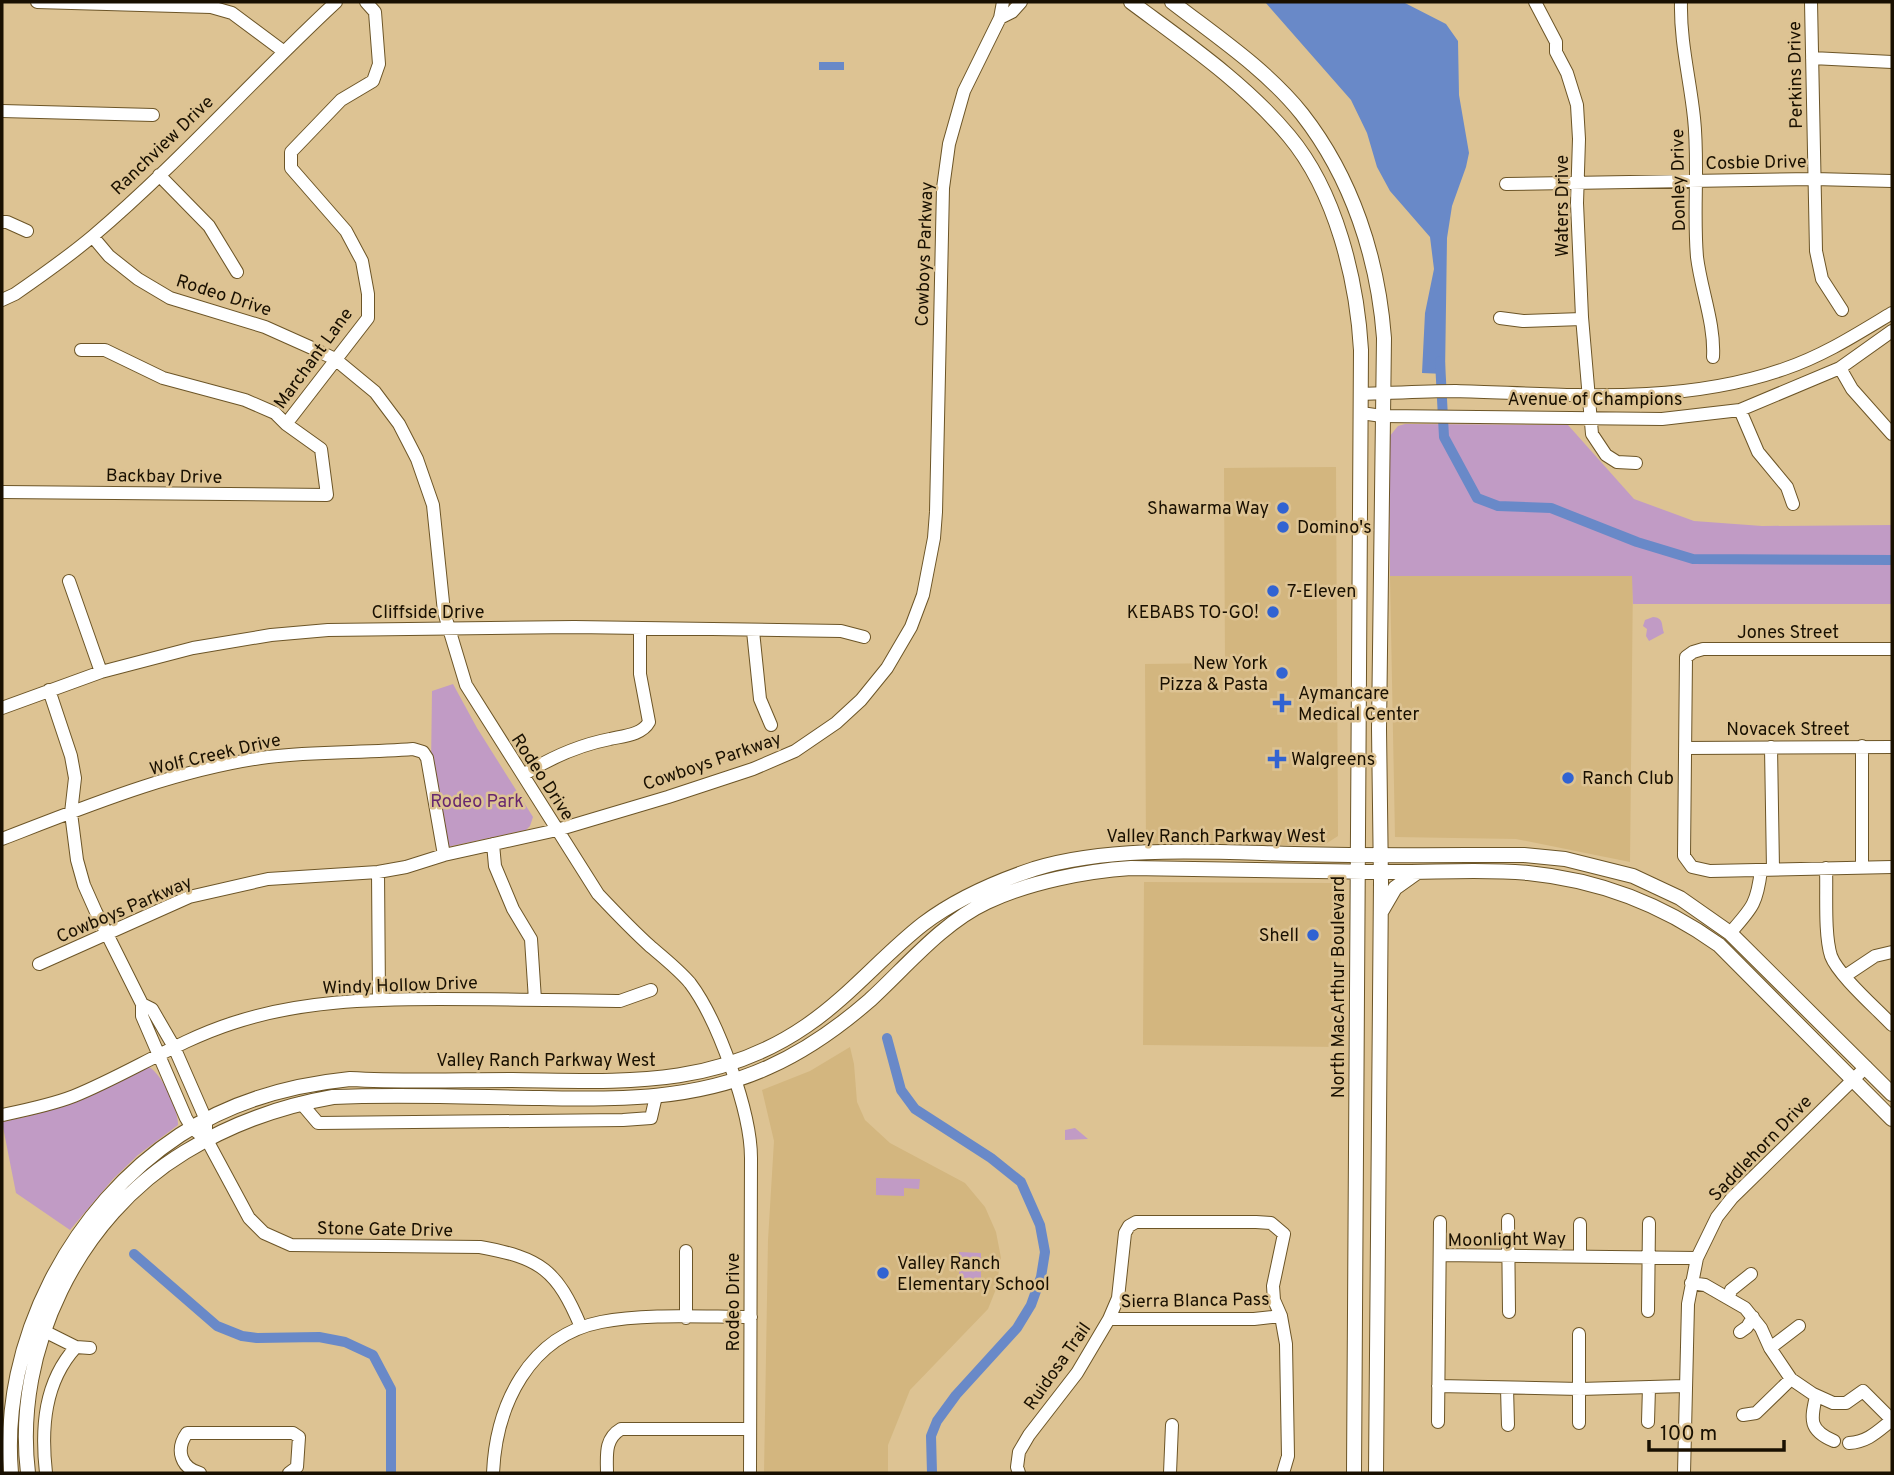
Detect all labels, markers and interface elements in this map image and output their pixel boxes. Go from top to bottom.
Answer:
street label: Perkins Drive [1784,21,1809,129]
street label: Ranchview Drive [107,91,219,201]
street label: Donley Drive [1667,128,1692,231]
street label: Cosbie Drive [1705,151,1807,176]
street label: Waters Drive [1552,155,1575,257]
street label: Cowboys Parkway [911,181,940,327]
street label: Rodeo Drive [173,270,274,323]
street label: Marchant Lane [270,304,359,414]
street label: Avenue of Champions [1508,389,1682,412]
street label: Backbay Drive [106,465,222,490]
place label: Shawarma Way [1147,498,1269,521]
marker: Shawarma Way [1275,500,1291,516]
place label: Domino's [1297,517,1372,540]
marker: Domino's [1275,519,1291,535]
place label: 7-Eleven [1287,581,1356,604]
marker: 7-Eleven [1265,583,1281,599]
street label: Cliffside Drive [372,602,484,625]
place label: KEBABS TO-GO! [1127,602,1259,625]
marker: KEBABS TO-GO! [1265,604,1281,620]
street label: Jones Street [1737,622,1839,645]
place label: New York Pizza & Pasta [1159,653,1268,697]
marker: New York Pizza & Pasta [1274,665,1290,681]
place label: Aymancare Medical Center [1298,683,1419,727]
marker: Aymancare Medical Center [1272,693,1292,713]
street label: Novacek Street [1726,719,1850,742]
street label: Cowboys Parkway [640,728,785,797]
street label: Wolf Creek Drive [147,729,283,782]
street label: Rodeo Drive [505,730,578,826]
place label: Walgreens [1291,749,1375,772]
marker: Walgreens [1269,751,1285,767]
place label: Ranch Club [1582,768,1674,791]
marker: Ranch Club [1560,770,1576,786]
park label: Rodeo Park [430,791,524,814]
street label: Valley Ranch Parkway West [1106,826,1326,849]
street label: Cowboys Parkway [53,871,196,949]
street label: North MacArthur Boulevard [1328,876,1351,1098]
place label: Shell [1259,925,1299,948]
marker: Shell [1305,927,1321,943]
street label: Windy Hollow Drive [322,972,478,1001]
street label: Valley Ranch Parkway West [436,1050,656,1073]
street label: Saddlehorn Drive [1704,1091,1818,1207]
street label: Stone Gate Drive [317,1218,453,1243]
street label: Moonlight Way [1448,1228,1566,1253]
street label: Rodeo Drive [723,1253,746,1351]
place label: Valley Ranch Elementary School [897,1253,1050,1297]
marker: Valley Ranch Elementary School [875,1265,891,1281]
street label: Sierra Blanca Pass [1120,1289,1270,1314]
street label: Ruidosa Trail [1020,1319,1097,1415]
scale bar [1649,1408,1784,1452]
text: 100 m [1660,1421,1717,1448]

